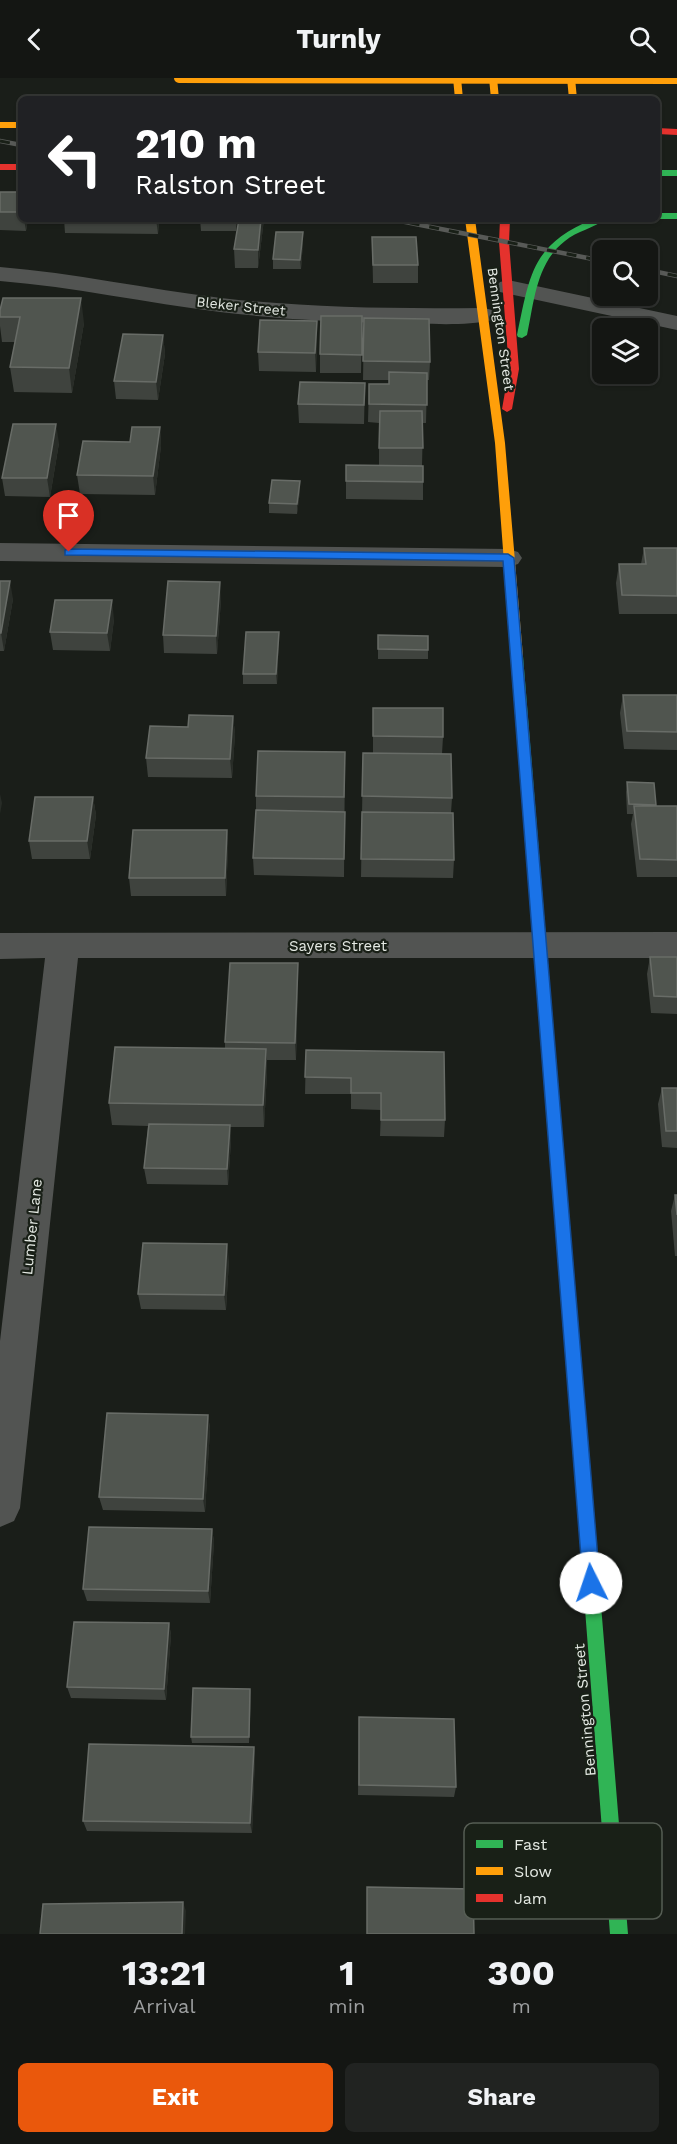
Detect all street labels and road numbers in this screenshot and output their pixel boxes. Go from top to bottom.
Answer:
street label: Bennington Street [484,266,518,392]
street label: Bleker Street [196,293,287,319]
street label: Sayers Street [289,937,388,955]
street label: Lumber Lane [18,1178,46,1276]
street label: Bennington Street [570,1642,600,1777]

